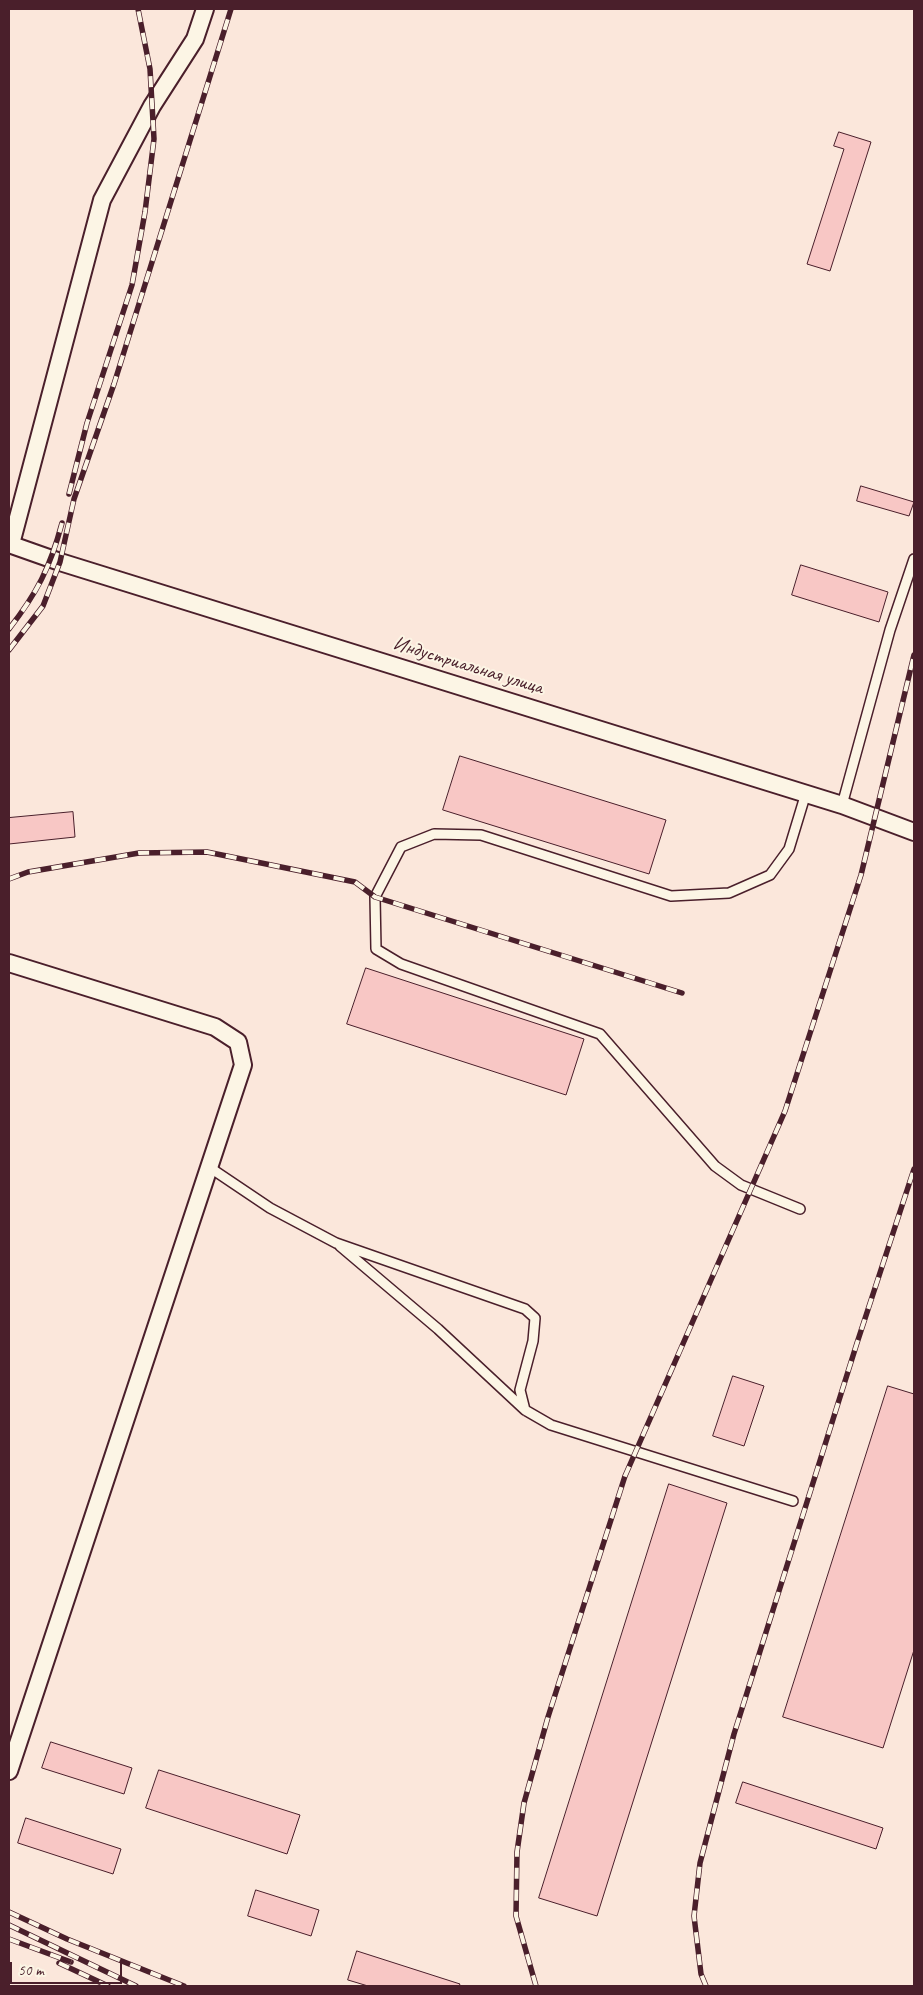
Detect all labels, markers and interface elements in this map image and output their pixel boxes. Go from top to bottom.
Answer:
street label: Индустриальная улица [390,632,546,700]
scale bar [12,1952,125,1984]
text: 50 m [18,1961,44,1980]

